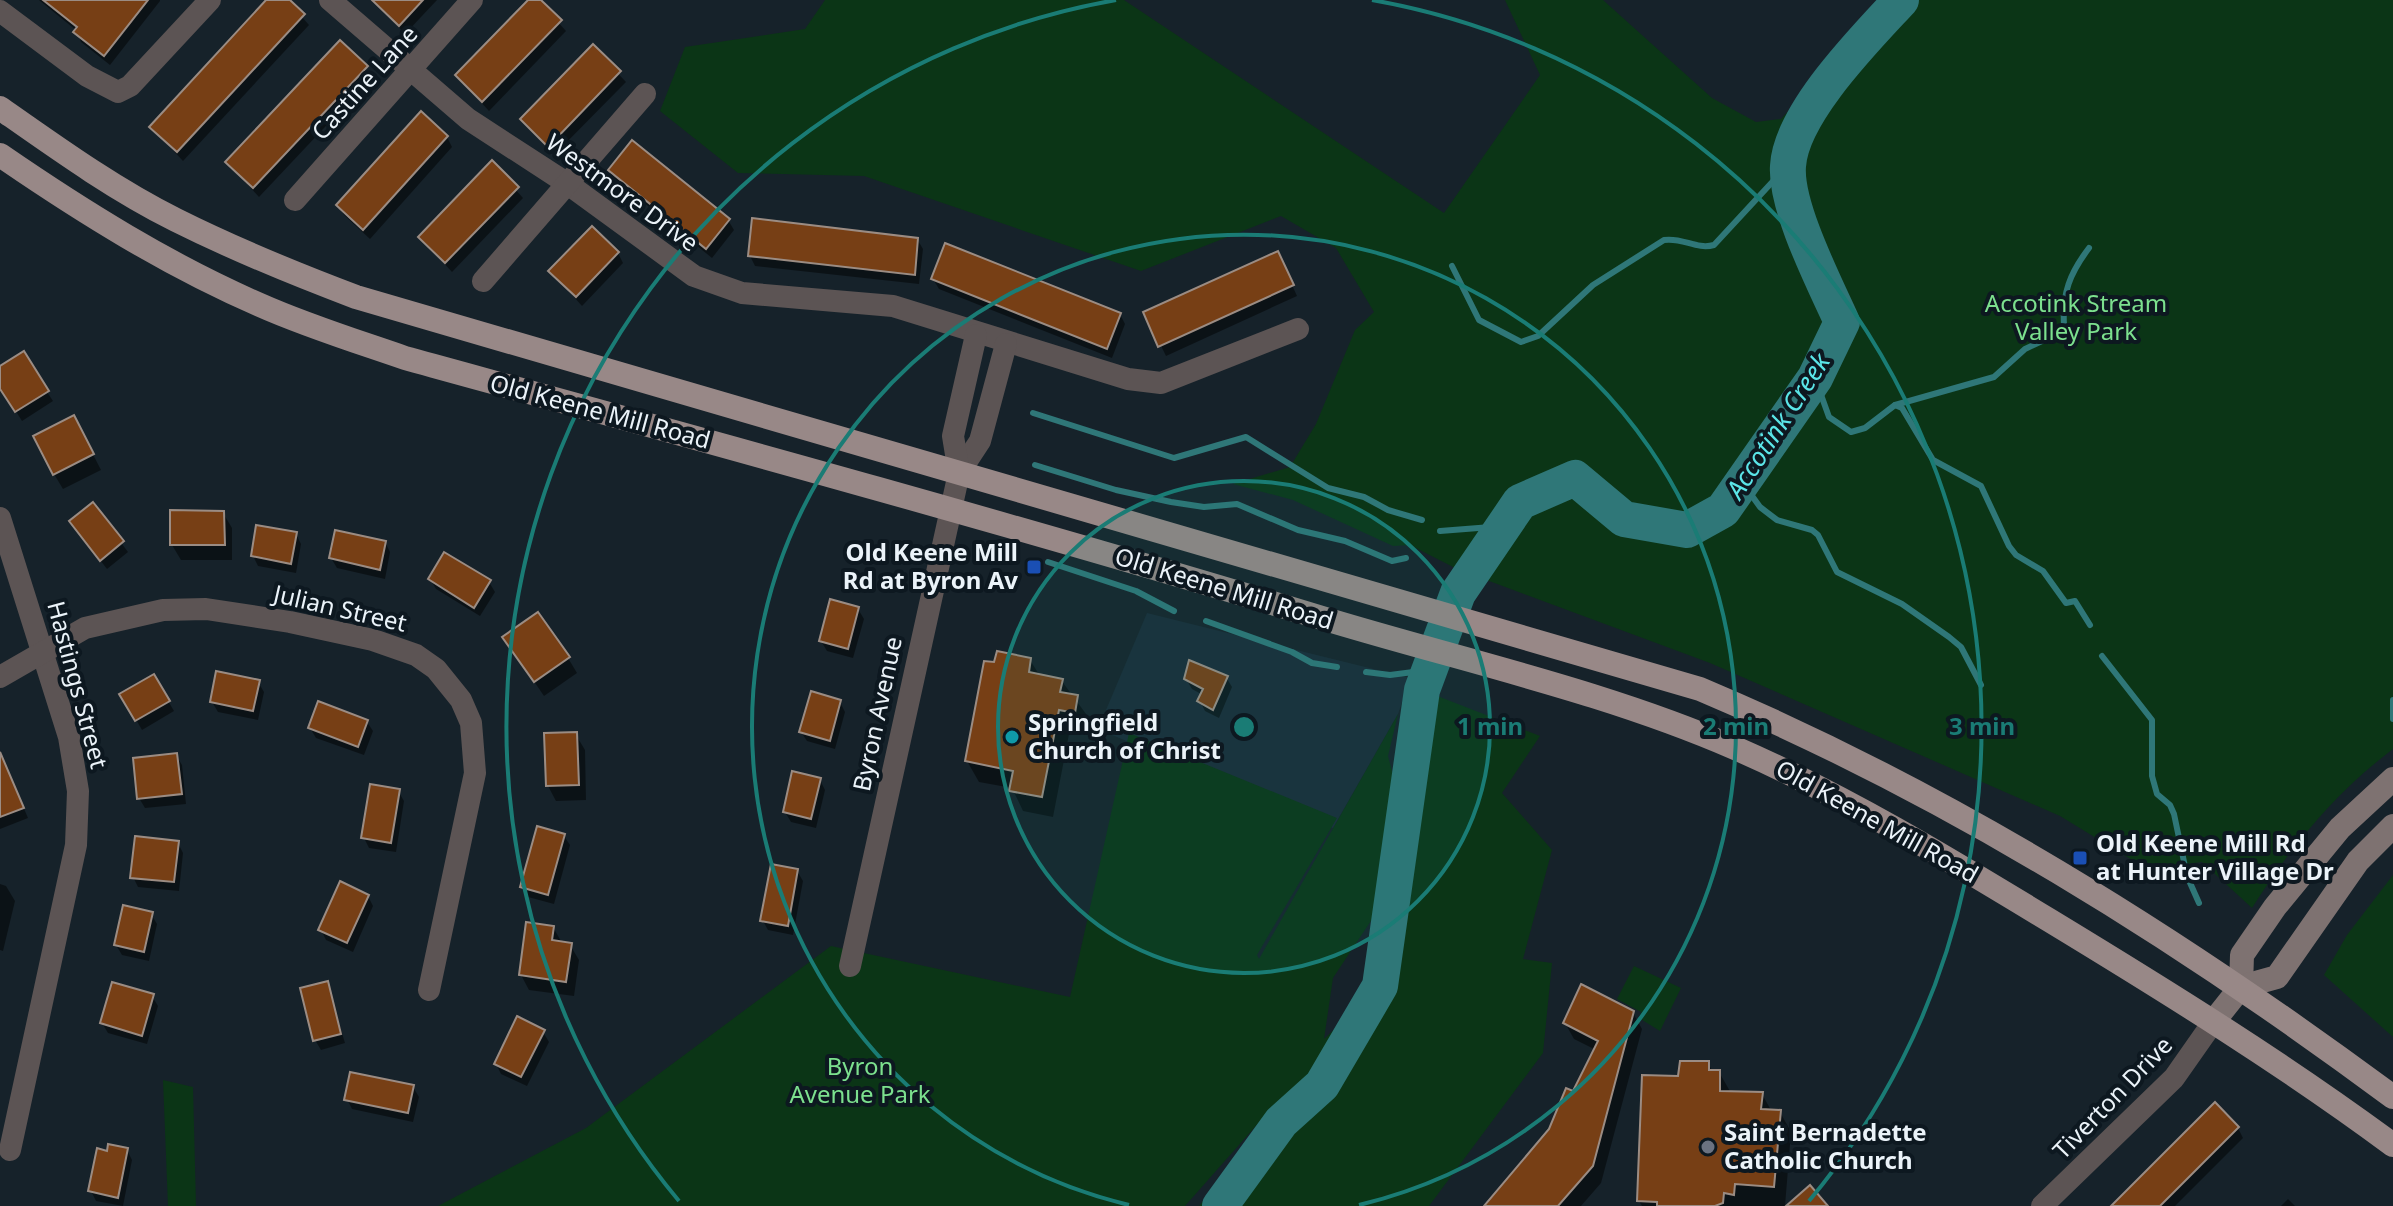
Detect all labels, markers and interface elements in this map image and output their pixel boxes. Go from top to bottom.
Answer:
street label: Castine Lane [303,17,424,147]
street label: Westmore Drive [540,125,706,258]
park label: Accotink Stream Valley Park [1985,286,2167,347]
water label: Accotink Creek [1716,345,1838,507]
street label: Old Keene Mill Road [487,365,714,456]
place label: Old Keene Mill Rd at Byron Av [843,535,1018,596]
street label: Old Keene Mill Road [1111,539,1338,636]
marker: Old Keene Mill Rd at Byron Av [1025,558,1043,576]
street label: Julian Street [269,576,410,639]
street label: Hastings Street [40,597,117,772]
street label: Byron Avenue [844,633,909,794]
place label: Springfield Church of Christ [1028,705,1221,766]
text: 1 min [1457,709,1523,742]
text: 2 min [1703,709,1769,742]
text: 3 min [1949,709,2015,742]
centre of rings [1230,713,1258,741]
marker: Springfield Church of Christ [1003,728,1021,746]
street label: Old Keene Mill Road [1771,751,1985,890]
place label: Old Keene Mill Rd at Hunter Village Dr [2096,826,2334,887]
marker: Old Keene Mill Rd at Hunter Village Dr [2071,849,2089,867]
street label: Tiverton Drive [2045,1028,2179,1166]
park label: Byron Avenue Park [789,1049,931,1110]
place label: Saint Bernadette Catholic Church [1724,1115,1927,1176]
marker: Saint Bernadette Catholic Church [1699,1138,1717,1156]

